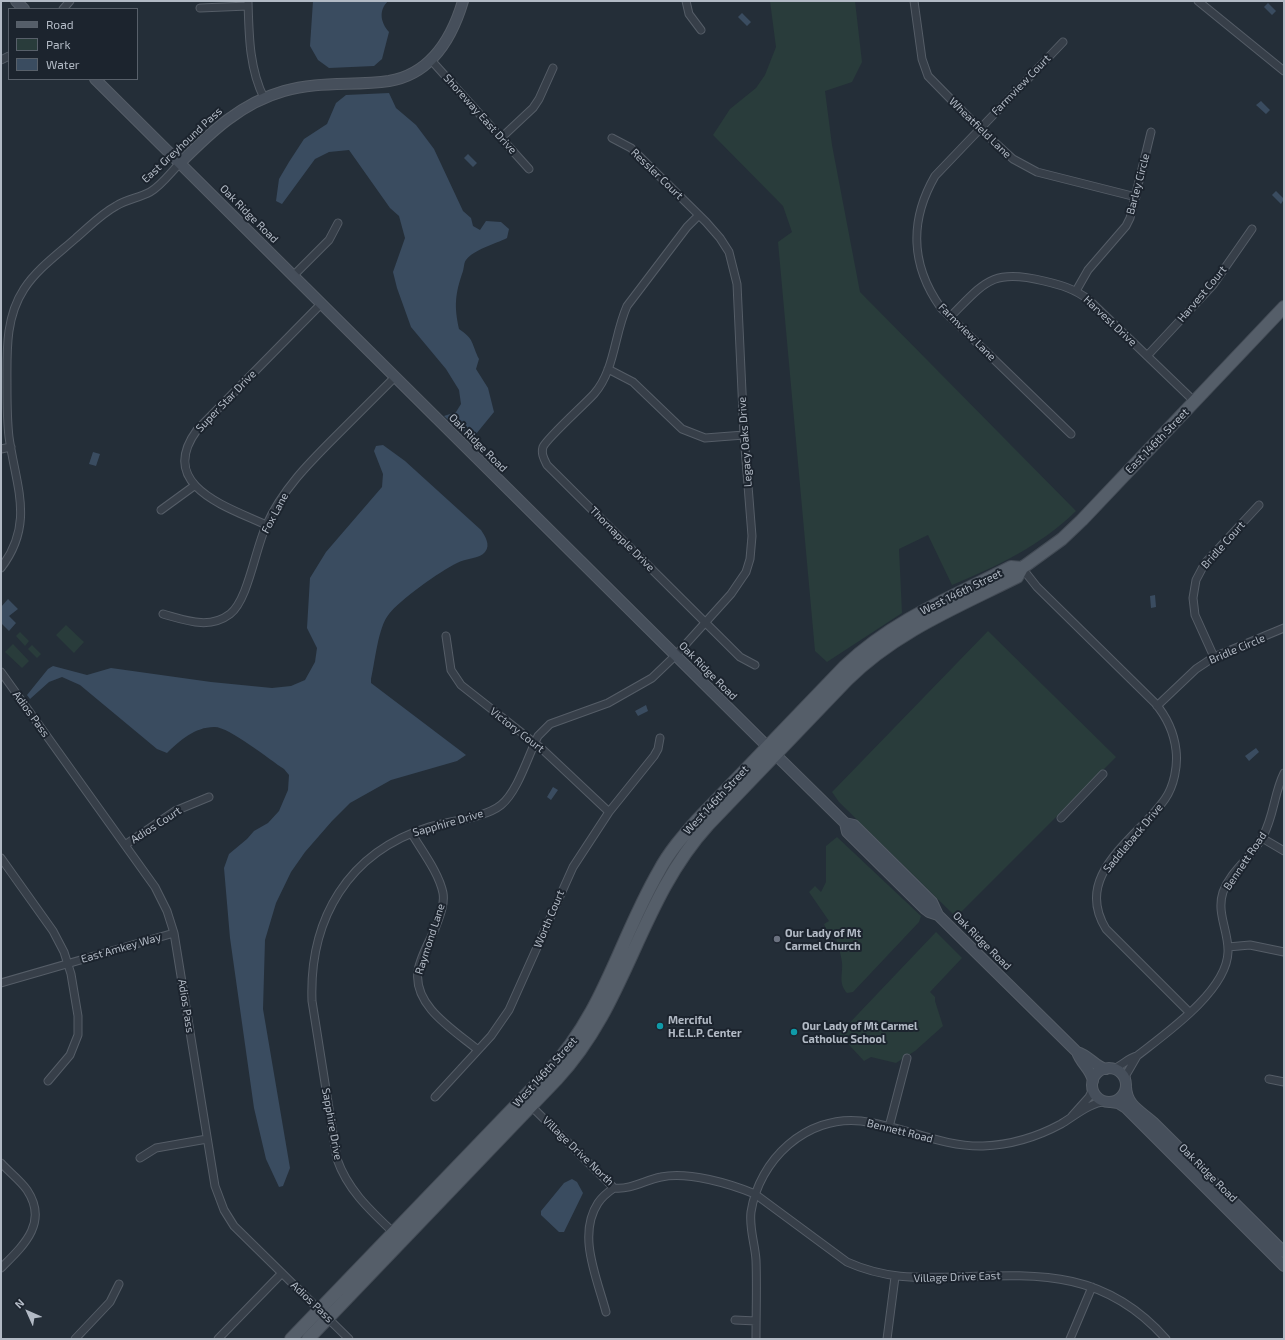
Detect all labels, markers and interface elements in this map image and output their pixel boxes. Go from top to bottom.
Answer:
legend [8,8,138,80]
text: Road [46,17,74,31]
text: Park [46,37,71,51]
street label: Farmview Court [989,52,1053,118]
text: Water [46,57,80,71]
street label: Shoreway East Drive [441,71,519,157]
street label: Wheatfield Lane [946,95,1014,161]
street label: East Greyhound Pass [139,104,225,186]
street label: Ressler Court [628,146,686,202]
street label: Barley Circle [1124,152,1152,216]
street label: Oak Ridge Road [217,182,281,246]
street label: Harvest Court [1175,263,1229,325]
street label: Harvest Drive [1081,293,1139,349]
street label: Farmview Lane [936,301,998,363]
street label: Super Star Drive [193,367,259,435]
street label: Legacy Oaks Drive [735,396,755,488]
street label: East 146th Street [1123,406,1191,476]
street label: Oak Ridge Road [446,411,510,475]
street label: Fox Lane [259,490,291,536]
street label: Thornapple Drive [587,504,657,574]
street label: Bridle Court [1198,519,1248,571]
street label: West 146th Street [918,566,1004,618]
street label: Bridle Circle [1207,631,1267,667]
street label: Oak Ridge Road [676,639,740,703]
street label: Adios Pass [10,688,52,740]
street label: Victory Court [487,705,547,755]
street label: West 146th Street [681,763,751,837]
street label: Saddleback Drive [1100,801,1166,875]
street label: Adios Court [128,804,184,846]
street label: Sapphire Drive [411,807,485,839]
street label: Bennett Road [1221,829,1269,893]
street label: Worth Court [531,888,567,950]
street label: Raymond Lane [412,902,448,976]
street label: Oak Ridge Road [950,909,1014,973]
place label: Our Lady of Mt Carmel Church [785,926,861,952]
street label: East Amkey Way [79,930,163,966]
marker: Our Lady of Mt Carmel Church [772,934,782,944]
street label: Adios Pass [175,978,197,1034]
place label: Merciful H.E.L.P. Center [668,1013,742,1039]
place label: Our Lady of Mt Carmel Catholuc School [802,1019,918,1045]
marker: Merciful H.E.L.P. Center [655,1021,665,1031]
marker: Our Lady of Mt Carmel Catholuc School [789,1027,799,1037]
street label: West 146th Street [510,1034,580,1110]
street label: Sapphire Drive [319,1087,345,1161]
street label: Village Drive North [540,1114,616,1188]
street label: Bennett Road [866,1116,934,1146]
street label: Oak Ridge Road [1176,1141,1240,1205]
street label: Village Drive East [913,1269,1001,1285]
street label: Adios Pass [288,1279,336,1325]
north arrow [8,1292,48,1332]
text: N [12,1296,27,1311]

